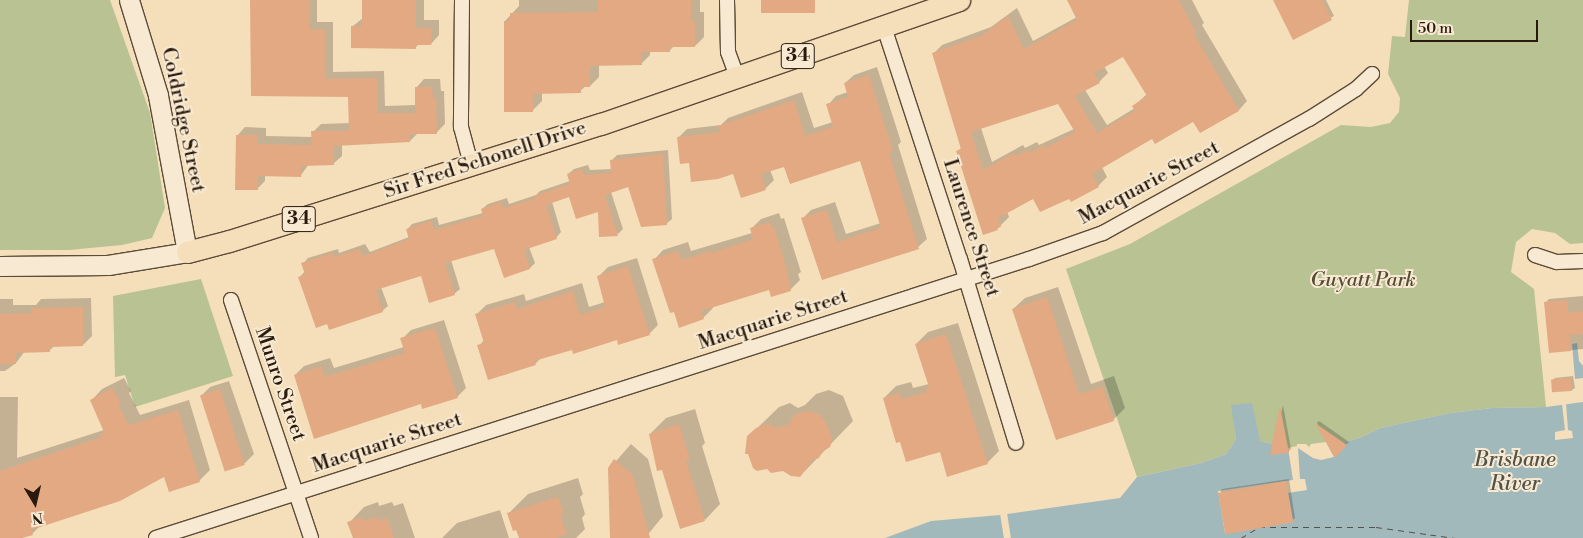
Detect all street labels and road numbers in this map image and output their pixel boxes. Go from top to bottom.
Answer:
road number: 34 [780,40,816,72]
street label: Coldridge Street [156,45,210,195]
street label: Sir Fred Schonell Drive [381,116,589,204]
street label: Macquarie Street [1075,136,1223,230]
street label: Laurence Street [937,156,1005,300]
road number: 34 [282,202,316,235]
street label: Macquarie Street [695,284,851,356]
street label: Munro Street [249,324,311,444]
street label: Macquarie Street [309,407,465,479]

